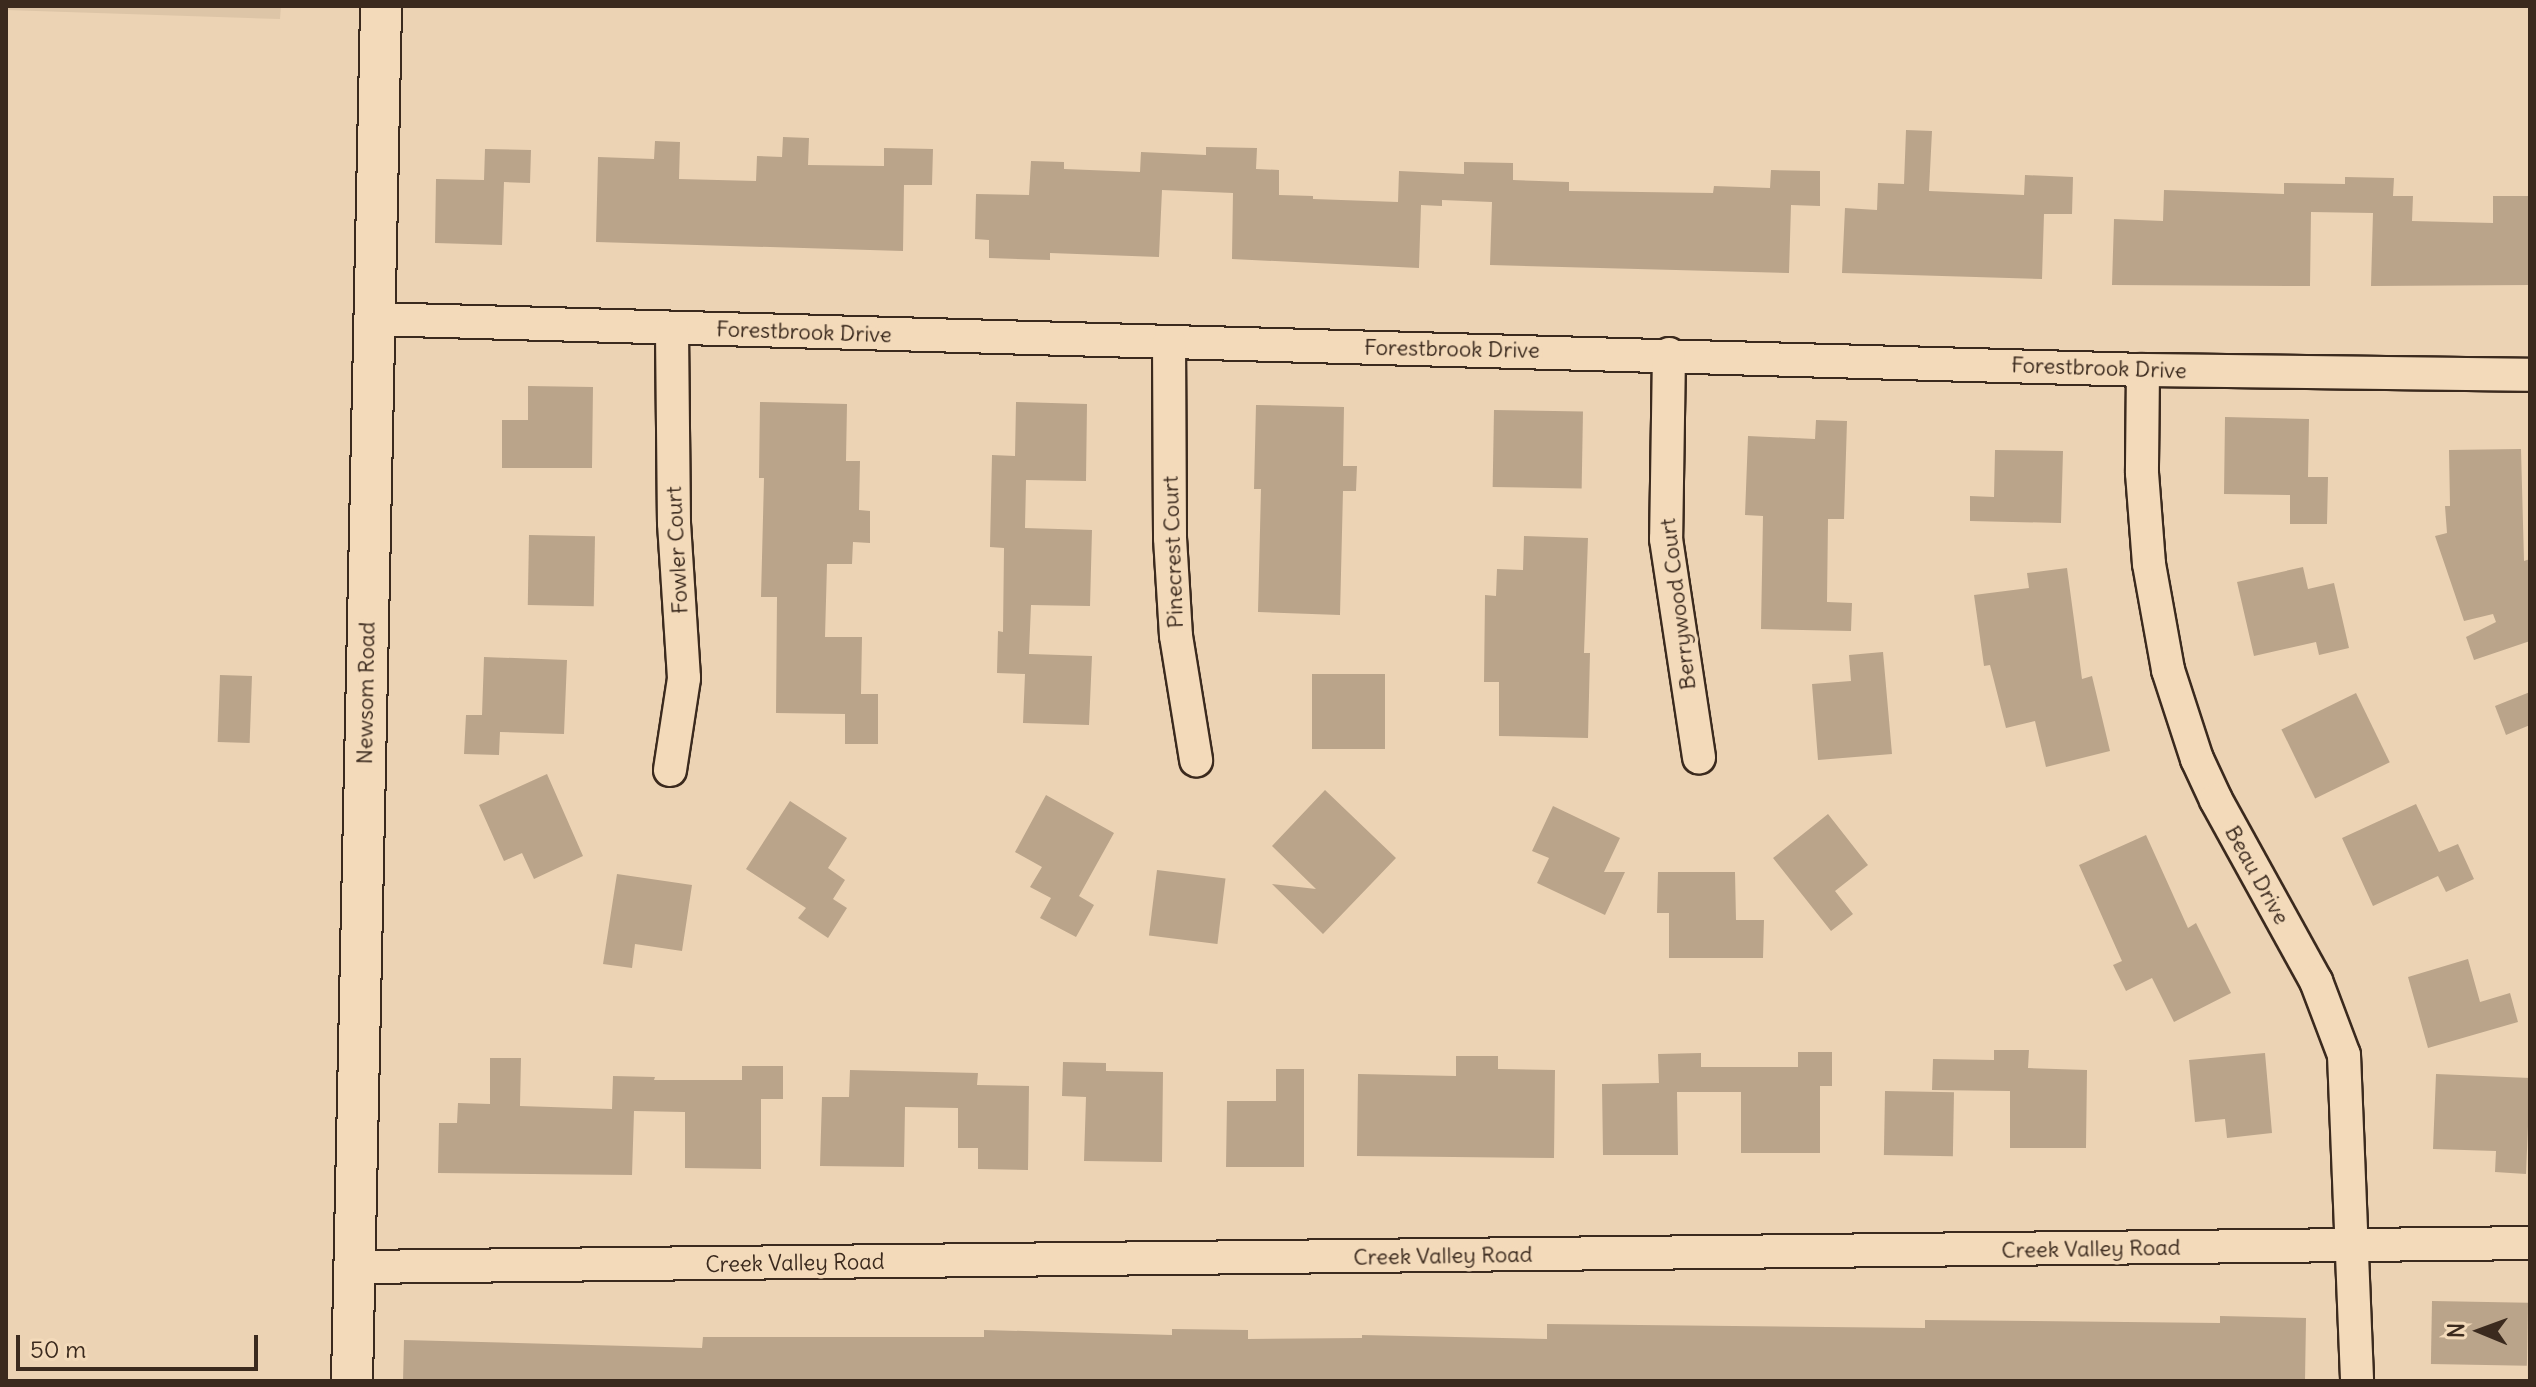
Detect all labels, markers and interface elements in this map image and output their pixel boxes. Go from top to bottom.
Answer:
street label: Forestbrook Drive [716,316,892,348]
street label: Forestbrook Drive [1364,334,1540,364]
street label: Forestbrook Drive [2011,352,2187,384]
street label: Pinecrest Court [1157,475,1189,629]
street label: Fowler Court [660,485,694,615]
street label: Berrywood Court [1654,517,1702,691]
street label: Newsom Road [352,621,380,765]
street label: Beau Drive [2219,821,2295,929]
street label: Creek Valley Road [2001,1234,2181,1264]
street label: Creek Valley Road [1353,1241,1533,1271]
street label: Creek Valley Road [705,1248,885,1278]
north arrow [2440,1291,2520,1371]
scale bar [20,1319,262,1369]
text: N [2442,1323,2470,1338]
text: 50 m [30,1334,86,1364]

